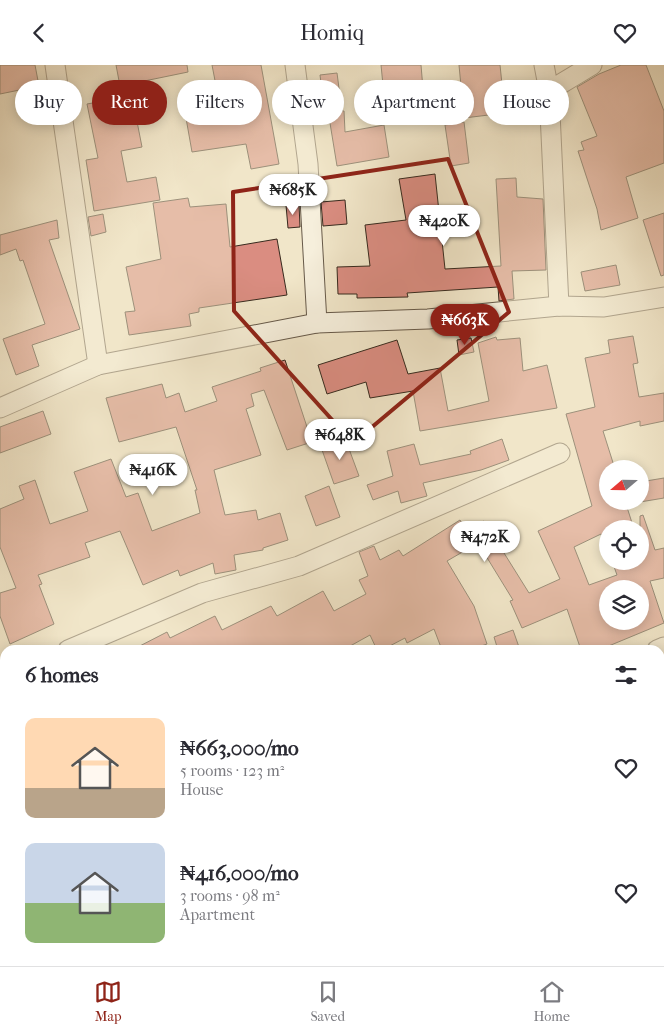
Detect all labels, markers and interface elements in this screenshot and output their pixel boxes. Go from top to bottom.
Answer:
icon: back [25,19,53,47]
icon: heart [611,19,639,47]
text: Homiq [300,20,364,46]
chip: Buy [15,80,82,125]
chip: Rent [92,80,167,125]
chip: Filters [177,80,262,125]
chip: New [272,80,344,125]
chip: Apartment [354,80,474,125]
chip: House [484,80,569,125]
pin: ₦685K [258,173,328,216]
text: ₦685K [270,180,316,199]
pin: ₦420K [409,205,479,247]
text: ₦420K [419,211,469,230]
pin: ₦663K [430,303,500,346]
text: ₦663K [441,310,489,329]
pin: ₦648K [305,419,375,461]
text: ₦648K [315,425,365,444]
pin: ₦416K [118,453,188,496]
text: ₦416K [130,460,176,479]
north arrow [599,460,649,510]
map controls [599,460,649,630]
button: locate [599,520,649,570]
pin: ₦472K [450,521,520,563]
text: ₦472K [461,527,509,546]
button: layers [599,580,649,630]
icon: filters [612,661,640,689]
text: 6 homes [25,663,99,687]
text: ₦663,000/mo [180,736,299,760]
icon: home [65,738,125,798]
icon: heart [612,754,640,782]
text: 5 rooms · 123 m² [180,761,284,780]
text: House [180,780,223,799]
text: ₦416,000/mo [180,861,299,885]
icon: home [65,863,125,923]
icon: heart [612,879,640,907]
text: 3 rooms · 98 m² [180,886,280,905]
text: Apartment [180,905,255,924]
tab: Map [94,978,122,1025]
tab: Saved [310,978,345,1025]
tab: Home [533,978,570,1025]

